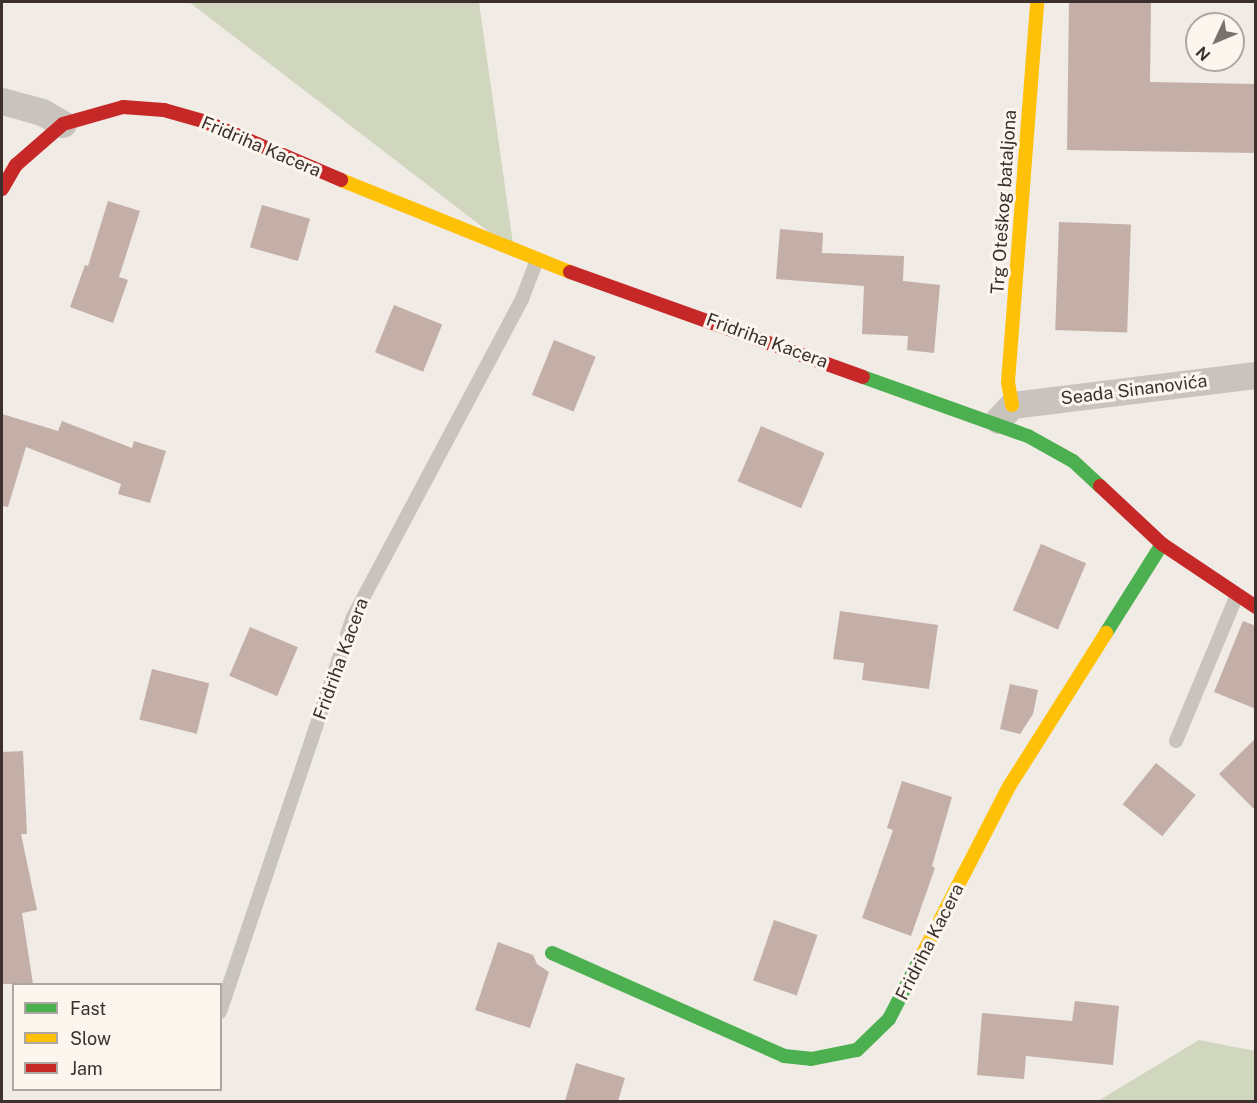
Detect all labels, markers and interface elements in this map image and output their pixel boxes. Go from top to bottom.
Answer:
north arrow [1185,12,1245,72]
text: N [1192,42,1214,65]
street label: Trg Oteškog bataljona [987,109,1021,295]
street label: Fridriha Kacera [198,112,324,182]
street label: Fridriha Kacera [703,309,831,373]
street label: Seada Sinanovića [1059,370,1209,410]
street label: Fridriha Kacera [309,595,373,723]
street label: Fridriha Kacera [891,880,969,1004]
legend [12,983,222,1091]
text: Fast [70,998,106,1019]
text: Slow [70,1028,111,1049]
text: Jam [70,1058,103,1079]

